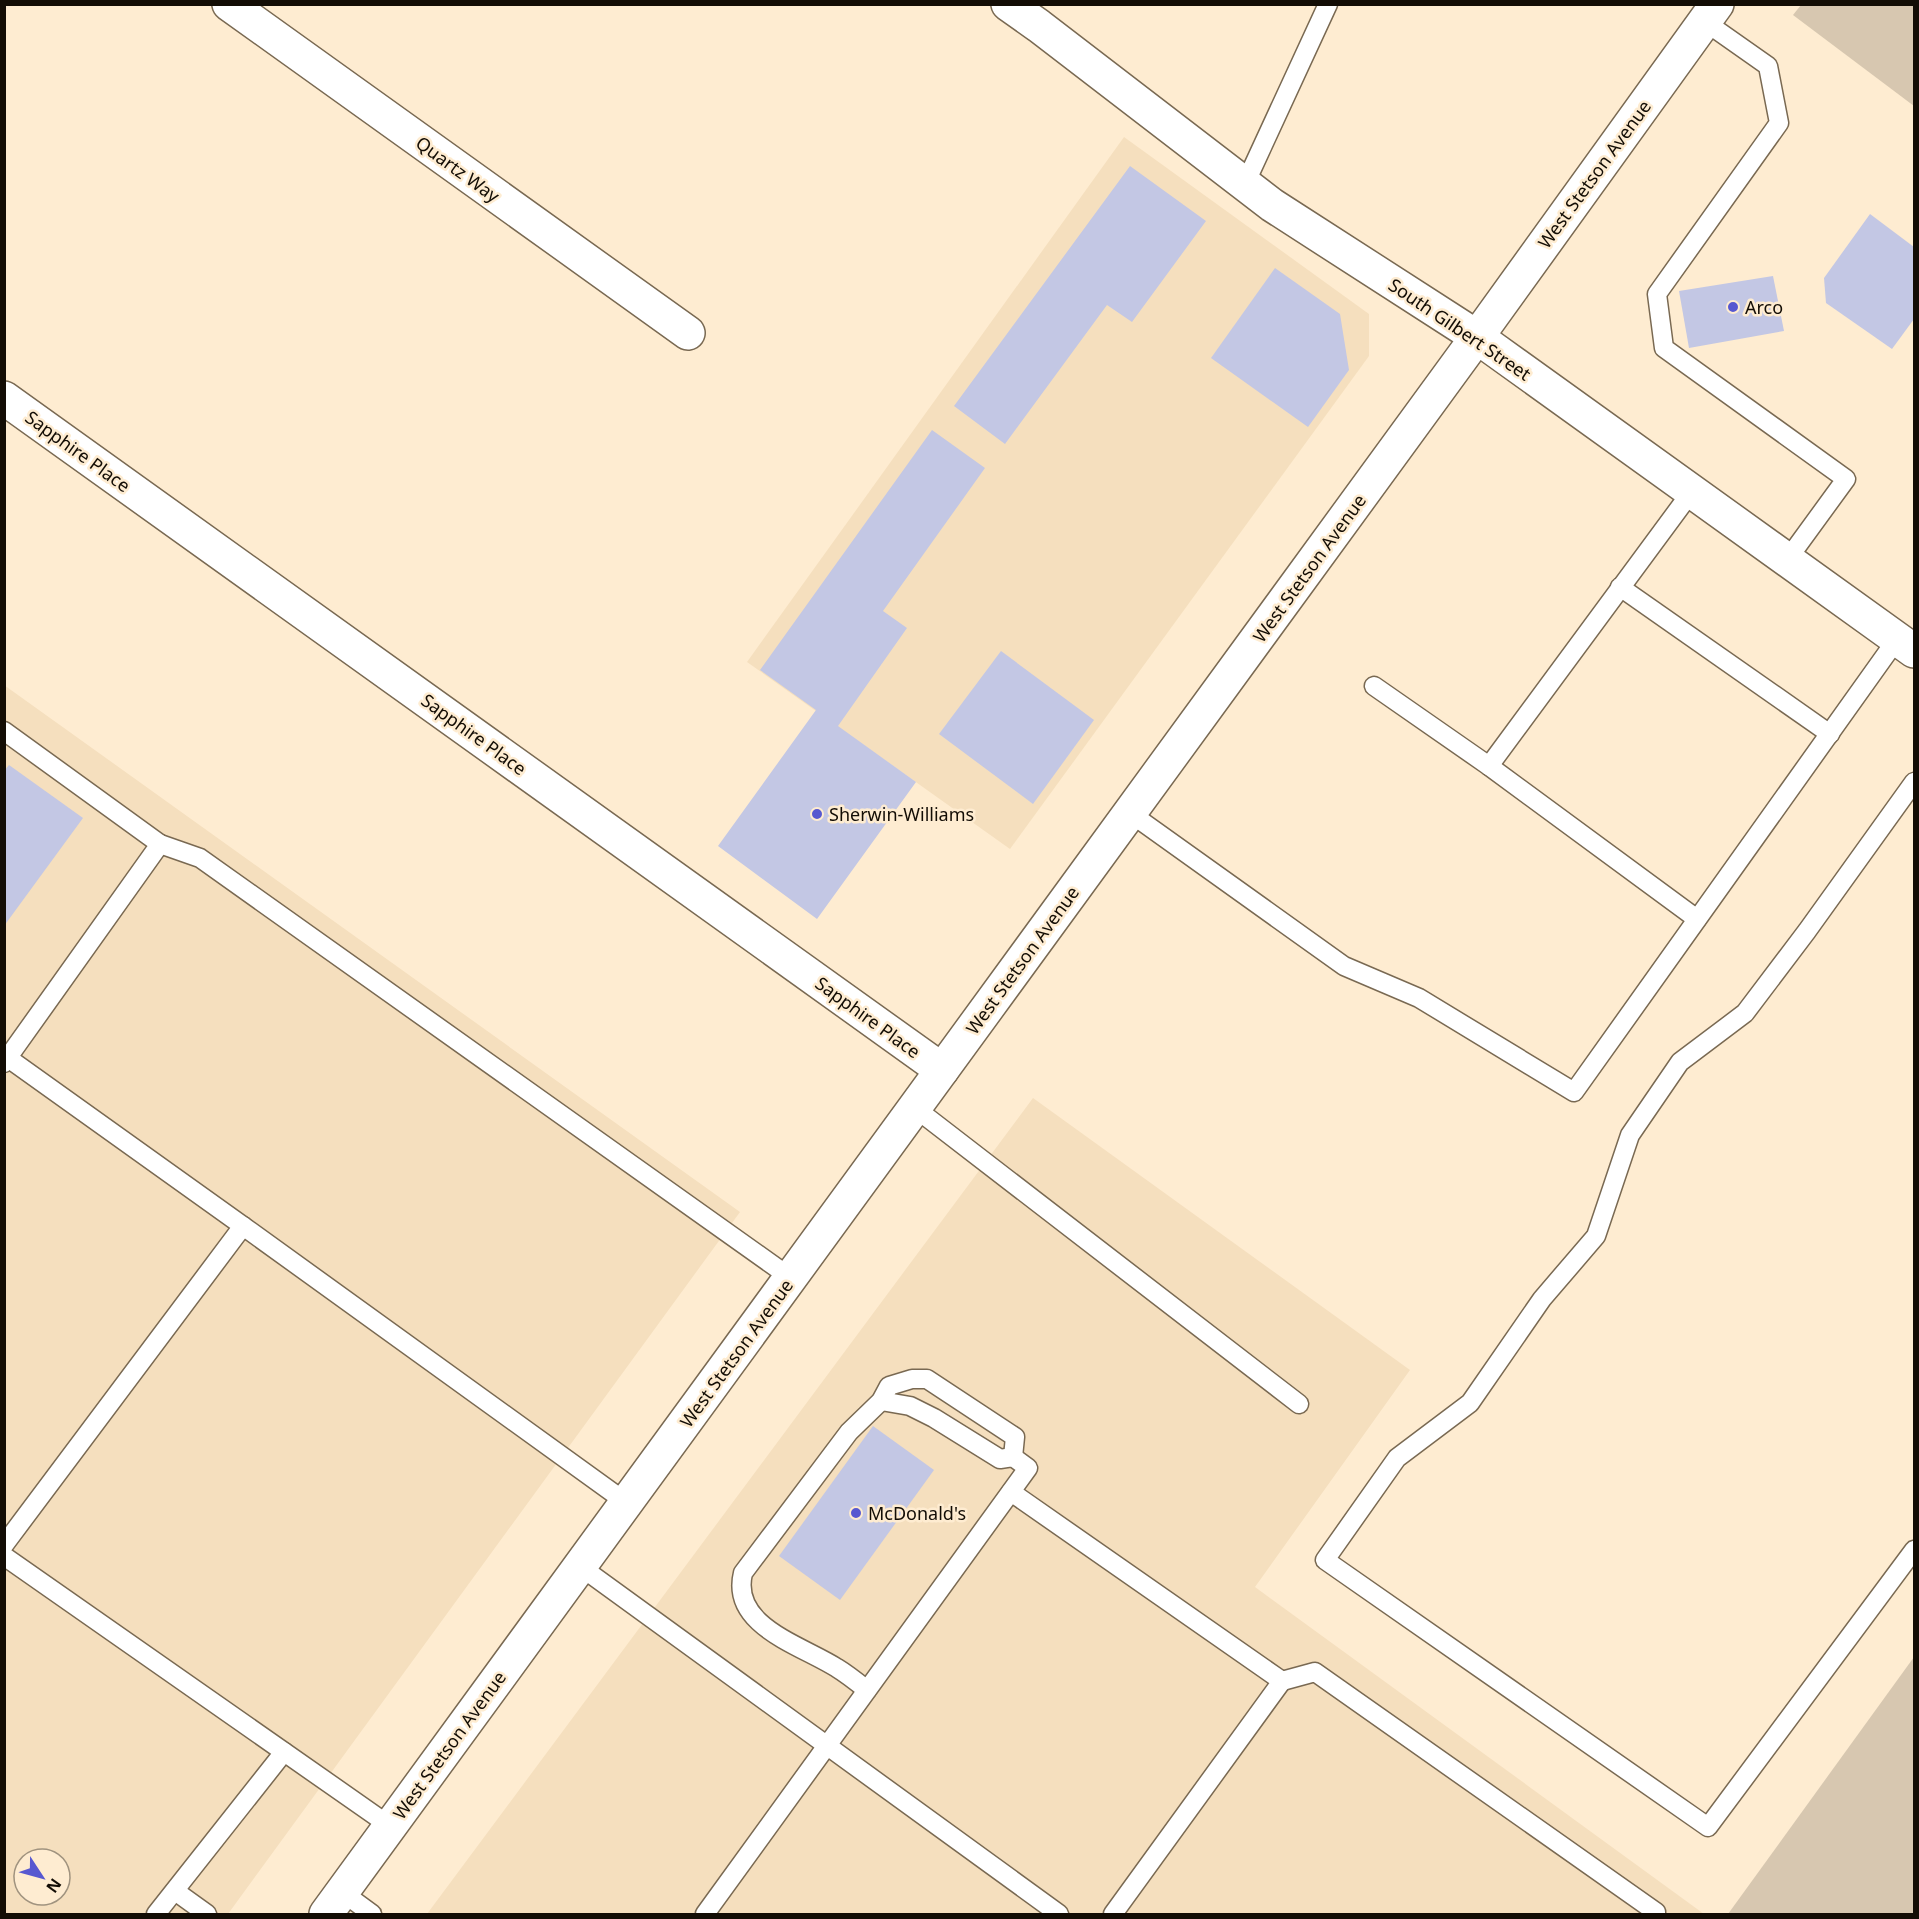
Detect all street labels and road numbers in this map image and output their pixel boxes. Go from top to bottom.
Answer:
street label: West Stetson Avenue [1532,95,1656,253]
street label: Quartz Way [411,130,505,208]
street label: South Gilbert Street [1384,272,1536,386]
street label: Sapphire Place [21,405,135,497]
street label: West Stetson Avenue [1247,489,1371,647]
street label: Sapphire Place [417,688,531,780]
street label: West Stetson Avenue [960,881,1084,1039]
street label: Sapphire Place [811,971,925,1063]
street label: West Stetson Avenue [674,1274,798,1432]
street label: West Stetson Avenue [387,1666,511,1824]

